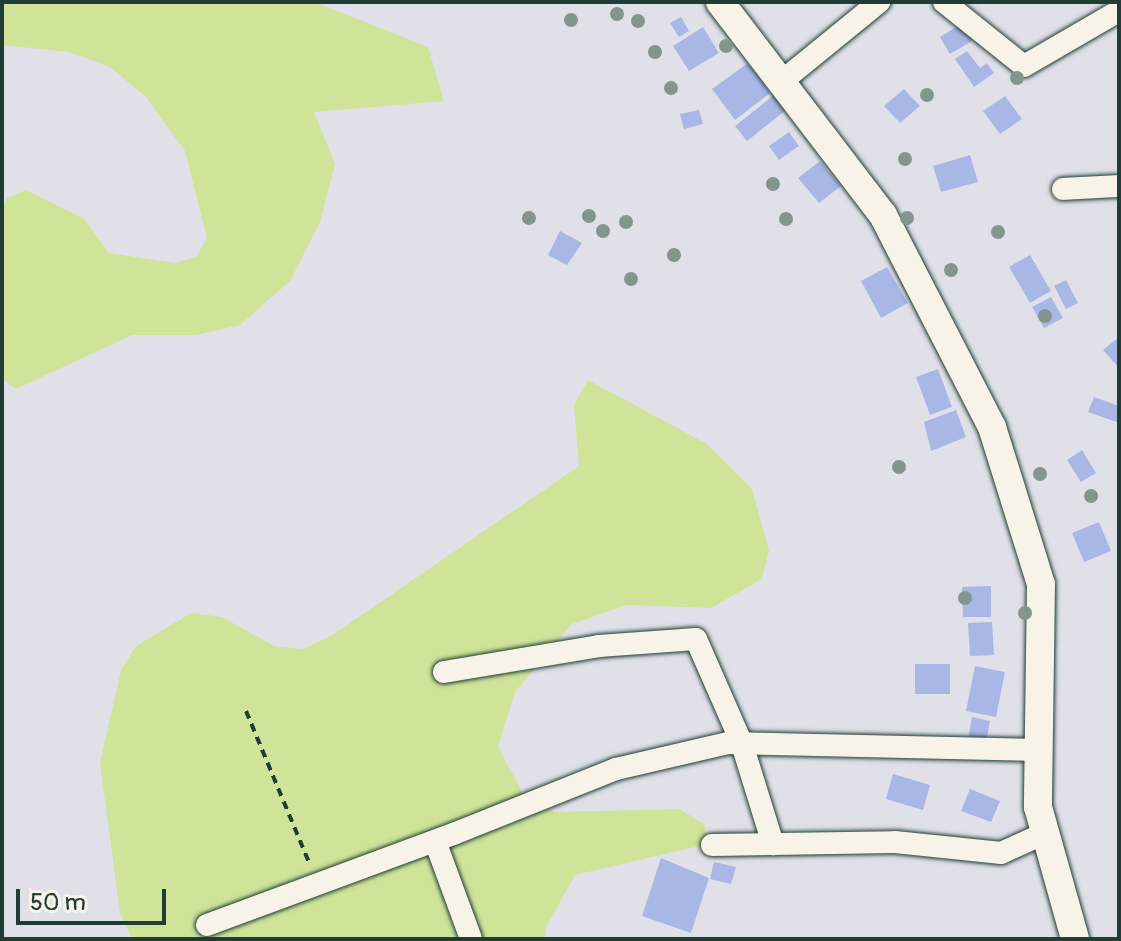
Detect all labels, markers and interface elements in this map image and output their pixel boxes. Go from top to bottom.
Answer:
scale bar [20,873,170,923]
text: 50 m [30,888,86,917]

